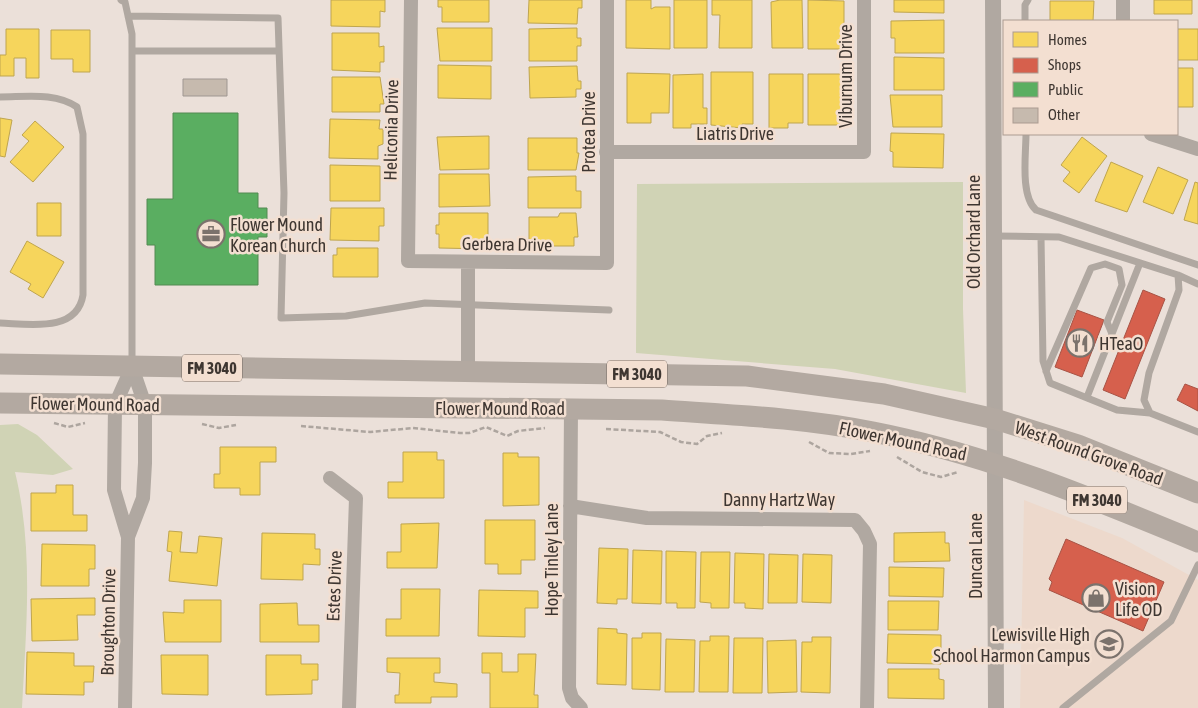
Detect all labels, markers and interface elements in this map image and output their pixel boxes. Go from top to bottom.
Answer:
legend [1003,20,1178,135]
street label: Viburnum Drive [835,24,856,128]
text: Homes [1048,31,1087,48]
text: Shops [1048,56,1081,73]
street label: Heliconia Drive [380,79,402,181]
text: Public [1048,81,1083,98]
street label: Protea Drive [578,91,599,173]
text: Other [1048,106,1080,123]
street label: Liatris Drive [696,123,774,144]
street label: Old Orchard Lane [963,175,984,289]
place label: Flower Mound Korean Church [230,214,326,256]
office icon: Flower Mound Korean Church [196,219,226,249]
street label: Gerbera Drive [462,233,552,255]
restaurant icon: HTeaO [1065,328,1095,358]
place label: HTeaO [1099,333,1143,354]
road number: FM 3040 [182,354,242,382]
road number: FM 3040 [607,360,667,388]
street label: Flower Mound Road [30,392,160,416]
street label: Flower Mound Road [435,398,565,419]
street label: West Round Grove Road [1012,416,1166,490]
street label: Flower Mound Road [837,417,969,465]
road number: FM 3040 [1067,486,1127,514]
street label: Danny Hartz Way [723,489,835,510]
street label: Hope Tinley Lane [541,503,562,617]
street label: Duncan Lane [965,513,986,599]
street label: Estes Drive [322,550,346,622]
street label: Broughton Drive [97,568,119,676]
place label: Vision Life OD [1115,578,1162,620]
shop icon: Vision Life OD [1081,583,1111,613]
place label: Lewisville High School Harmon Campus [933,624,1090,666]
school or university icon: Lewisville High School Harmon Campus [1094,629,1124,659]

